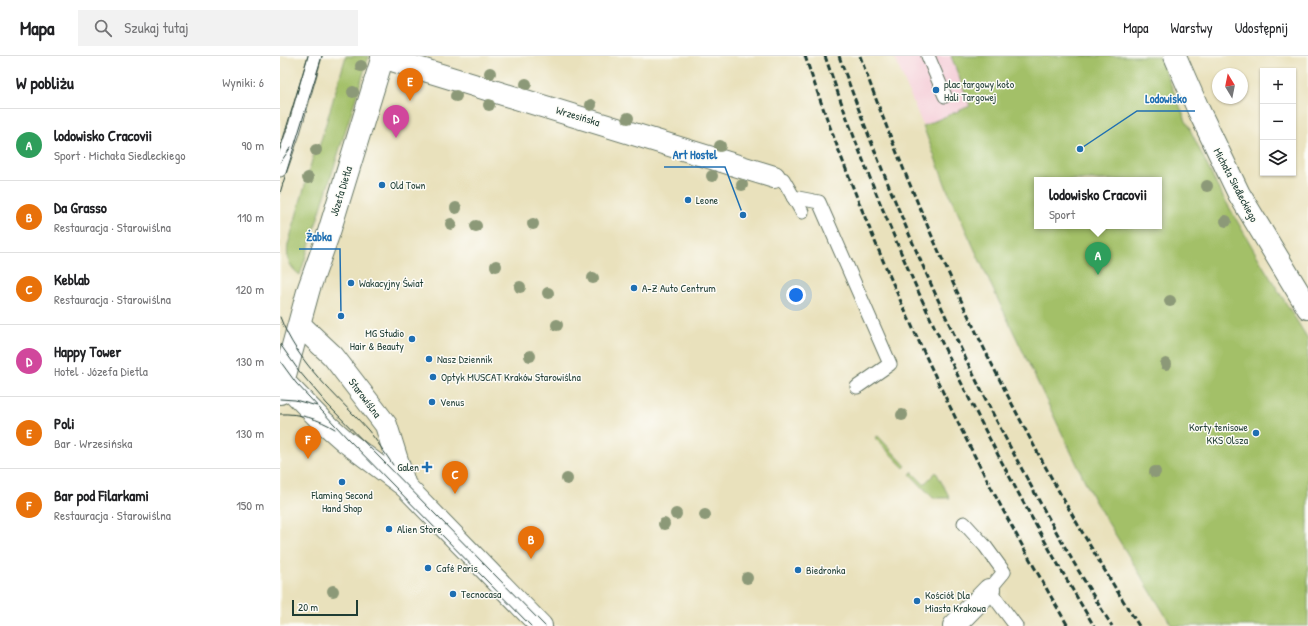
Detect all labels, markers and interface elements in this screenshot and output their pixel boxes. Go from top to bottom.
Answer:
search box [78,10,358,46]
text: Mapa [20,15,54,41]
icon: search [92,17,114,39]
text: Szukaj tutaj [124,17,188,38]
text: Mapa [1123,18,1149,37]
text: Warstwy [1171,18,1213,37]
text: Udostępnij [1235,18,1288,37]
pin: E [397,68,423,101]
north arrow [1212,68,1248,104]
map controls [1260,68,1296,176]
button: + [1260,68,1296,104]
text: W pobliżu [16,71,74,94]
text: Wyniki: 6 [222,73,264,91]
place label: plac targowy koło Hali Targowej [944,77,1015,104]
marker: plac targowy koło Hali Targowej [931,85,941,95]
callout: Lodowisko [1137,87,1195,111]
text: Lodowisko [1145,90,1187,107]
street label: Wrzesińska [554,103,602,129]
button: − [1260,104,1296,140]
pin: D [383,105,409,138]
text: lodowisko Cracovii [54,125,152,146]
text: A [26,136,32,154]
text: 90 m [242,136,264,154]
button: layers [1260,140,1296,176]
callout: Art Hostel [664,143,725,167]
text: Sport · Michała Siedleckiego [54,146,185,164]
text: Art Hostel [673,146,718,163]
street label: Michała Siedleckiego [1211,146,1262,225]
street label: Józefa Dietla [327,164,355,218]
popup [1034,177,1162,229]
place label: Old Town [390,178,426,192]
marker: Old Town [377,180,387,190]
text: lodowisko Cracovii [1049,184,1147,205]
place label: Leone [696,193,719,207]
marker: Leone [683,195,693,205]
text: Da Grasso [54,197,107,218]
text: Sport [1049,205,1075,223]
text: B [26,208,32,226]
text: 110 m [237,208,264,226]
text: Restauracja · Starowiślna [54,218,171,236]
callout: Żabka [299,225,340,249]
text: Żabka [306,228,332,245]
pin: A [1085,242,1111,275]
text: Keblab [54,269,90,290]
place label: Wakacyjny Świat [359,276,424,290]
marker: Wakacyjny Świat [346,278,356,288]
text: C [25,280,33,298]
text: 120 m [236,280,264,298]
place label: A-Z Auto Centrum [642,281,716,295]
marker: A-Z Auto Centrum [629,283,639,293]
your location [786,285,806,305]
text: Restauracja · Starowiślna [54,290,171,308]
place label: MG Studio Hair & Beauty [350,326,405,353]
marker: MG Studio Hair & Beauty [407,334,417,344]
text: Happy Tower [54,341,121,362]
text: D [26,352,32,370]
text: 130 m [236,352,264,370]
place label: Nasz Dziennik [437,352,493,366]
marker: Nasz Dziennik [424,354,434,364]
text: Hotel · Józefa Dietla [54,362,148,380]
place label: Optyk MUSCAT Kraków Starowiślna [441,370,581,384]
marker: Optyk MUSCAT Kraków Starowiślna [428,372,438,382]
street label: Starowiślna [346,375,385,421]
place label: Venus [440,395,464,409]
marker: Venus [427,397,437,407]
text: Poli [54,413,75,434]
place label: Korty tenisowe KKS Olsza [1189,420,1249,447]
text: E [26,424,32,442]
text: 130 m [236,424,264,442]
pin: F [295,426,321,459]
marker: Korty tenisowe KKS Olsza [1251,428,1261,438]
text: Bar · Wrzesińska [54,434,132,452]
place label: Galen [397,460,419,474]
pin: C [442,461,468,494]
marker: Galen [422,462,432,472]
marker: Flaming Second Hand Shop [337,477,347,487]
text: Bar pod Filarkami [54,485,149,506]
place label: Flaming Second Hand Shop [310,488,373,515]
text: F [27,496,31,514]
text: 150 m [236,496,264,514]
text: Restauracja · Starowiślna [54,506,171,524]
place label: Alien Store [397,522,442,536]
marker: Alien Store [384,524,394,534]
pin: B [518,526,544,559]
place label: Café Paris [436,561,478,575]
marker: Café Paris [423,563,433,573]
place label: Biedronka [806,563,846,577]
marker: Biedronka [793,565,803,575]
place label: Tecnocasa [461,587,502,601]
place label: Kościół Dla Miasta Krakowa [925,588,987,615]
marker: Tecnocasa [448,589,458,599]
marker: Kościół Dla Miasta Krakowa [912,596,922,606]
scale bar [292,598,358,617]
text: 20 m [298,600,318,614]

